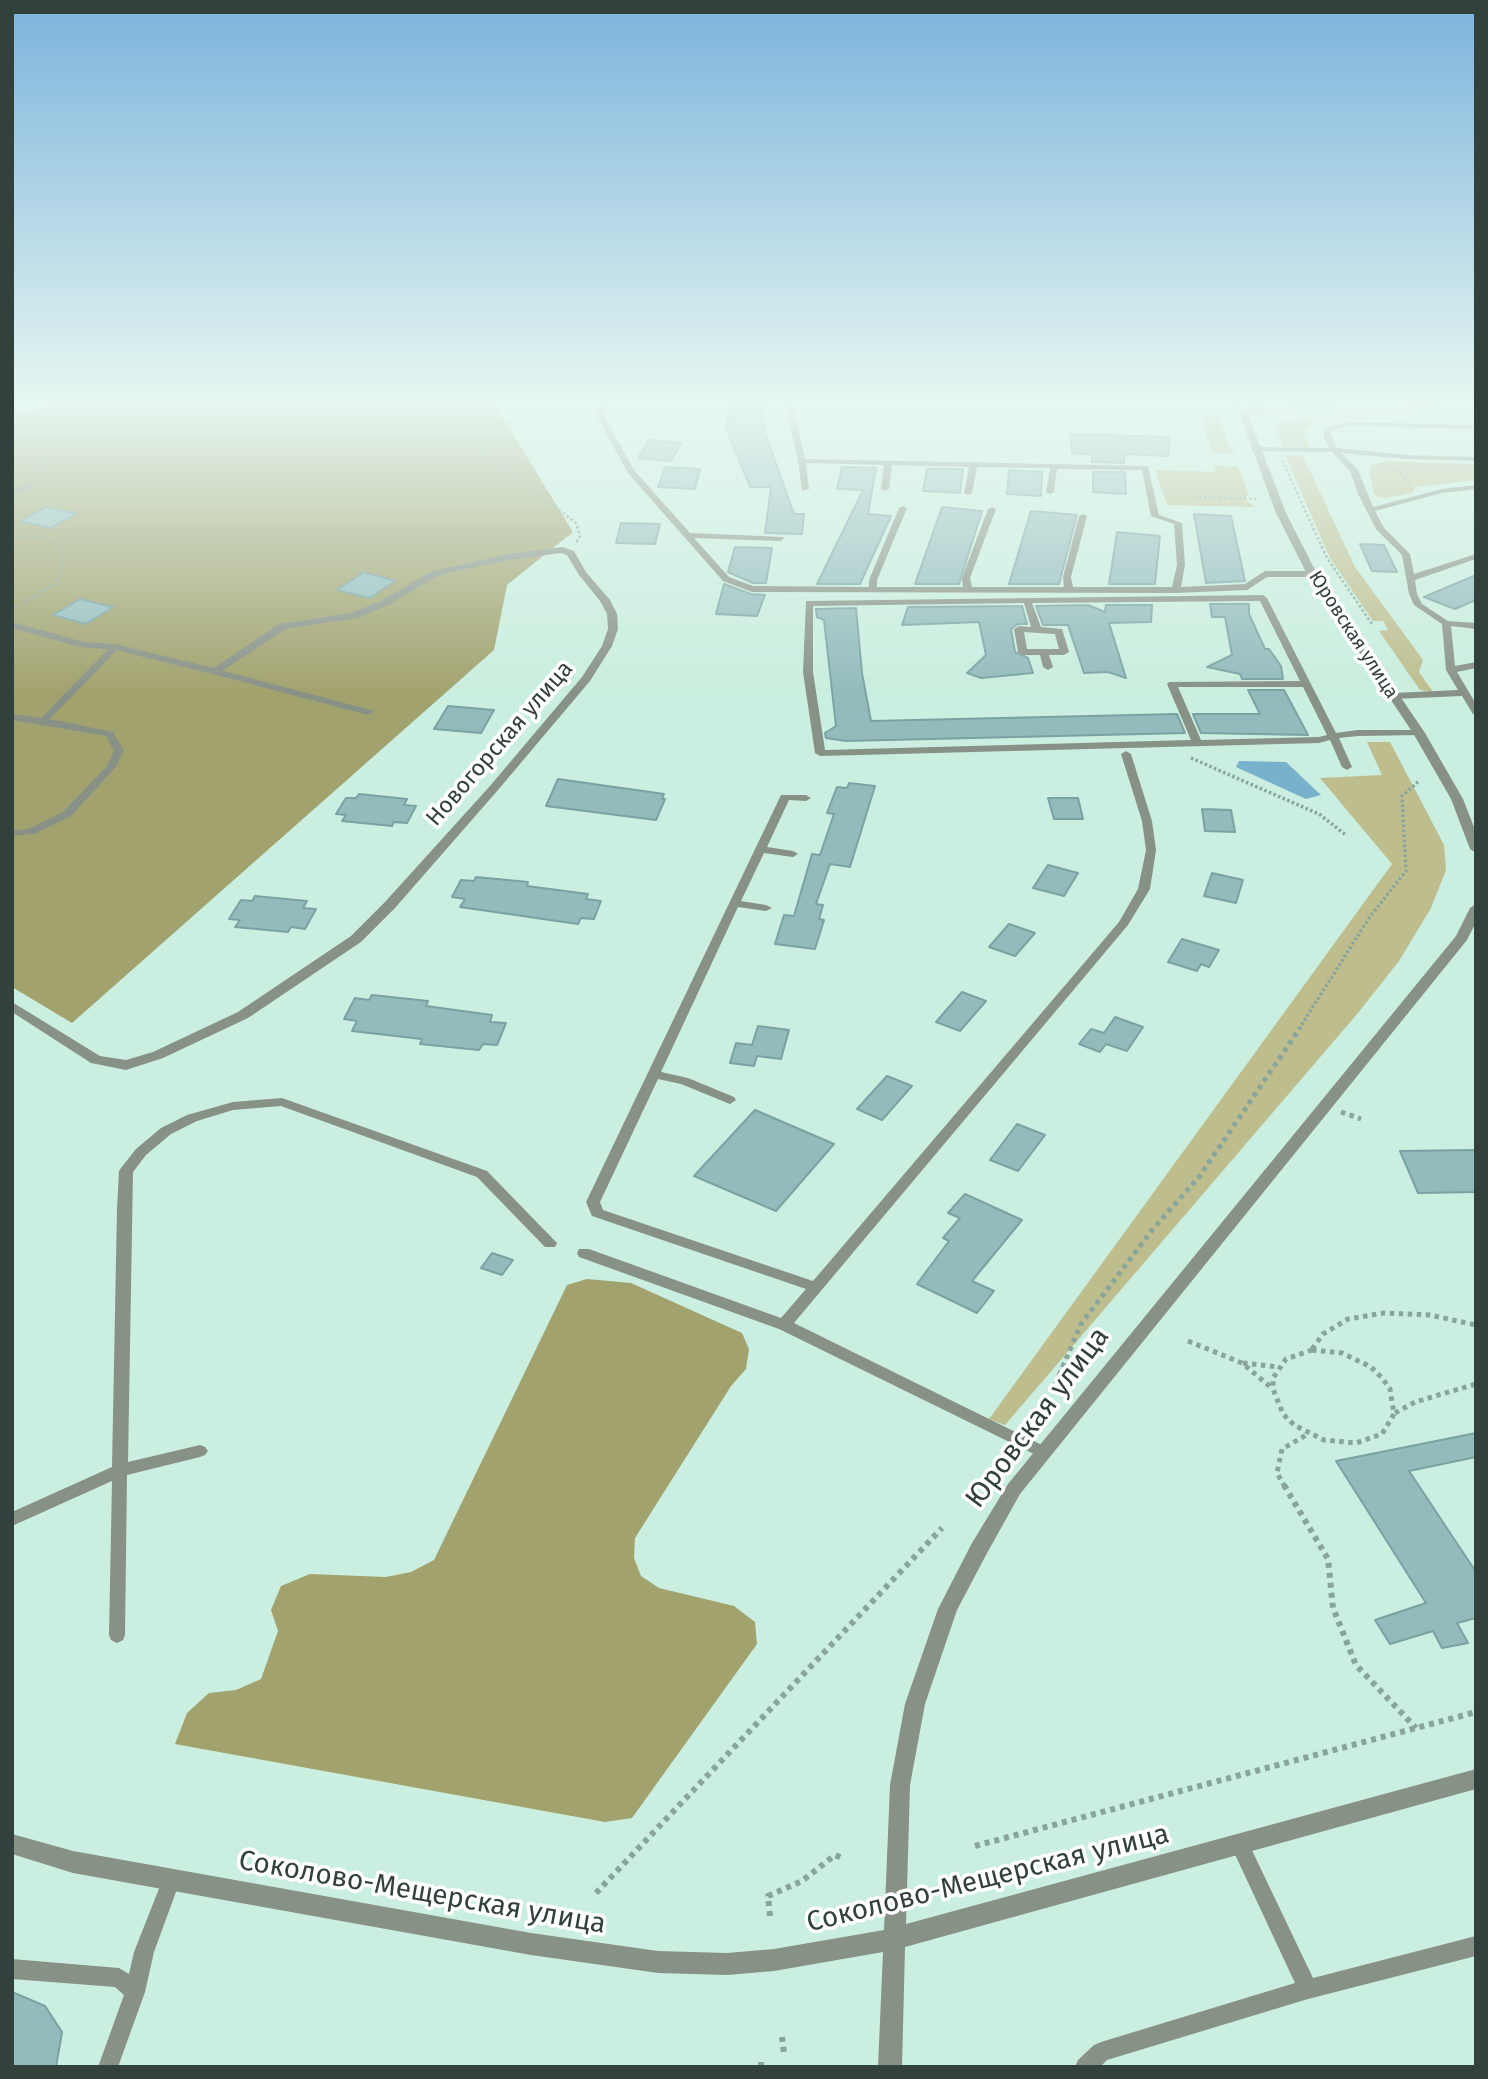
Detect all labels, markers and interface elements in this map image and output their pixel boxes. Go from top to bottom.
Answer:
street label: Юровская улица [1303,567,1403,703]
street label: Новогорская улица [421,656,579,832]
street label: Юровская улица [959,1321,1117,1515]
street label: Соколово-Мещерская улица [803,1818,1173,1940]
street label: Соколово-Мещерская улица [236,1844,608,1942]

